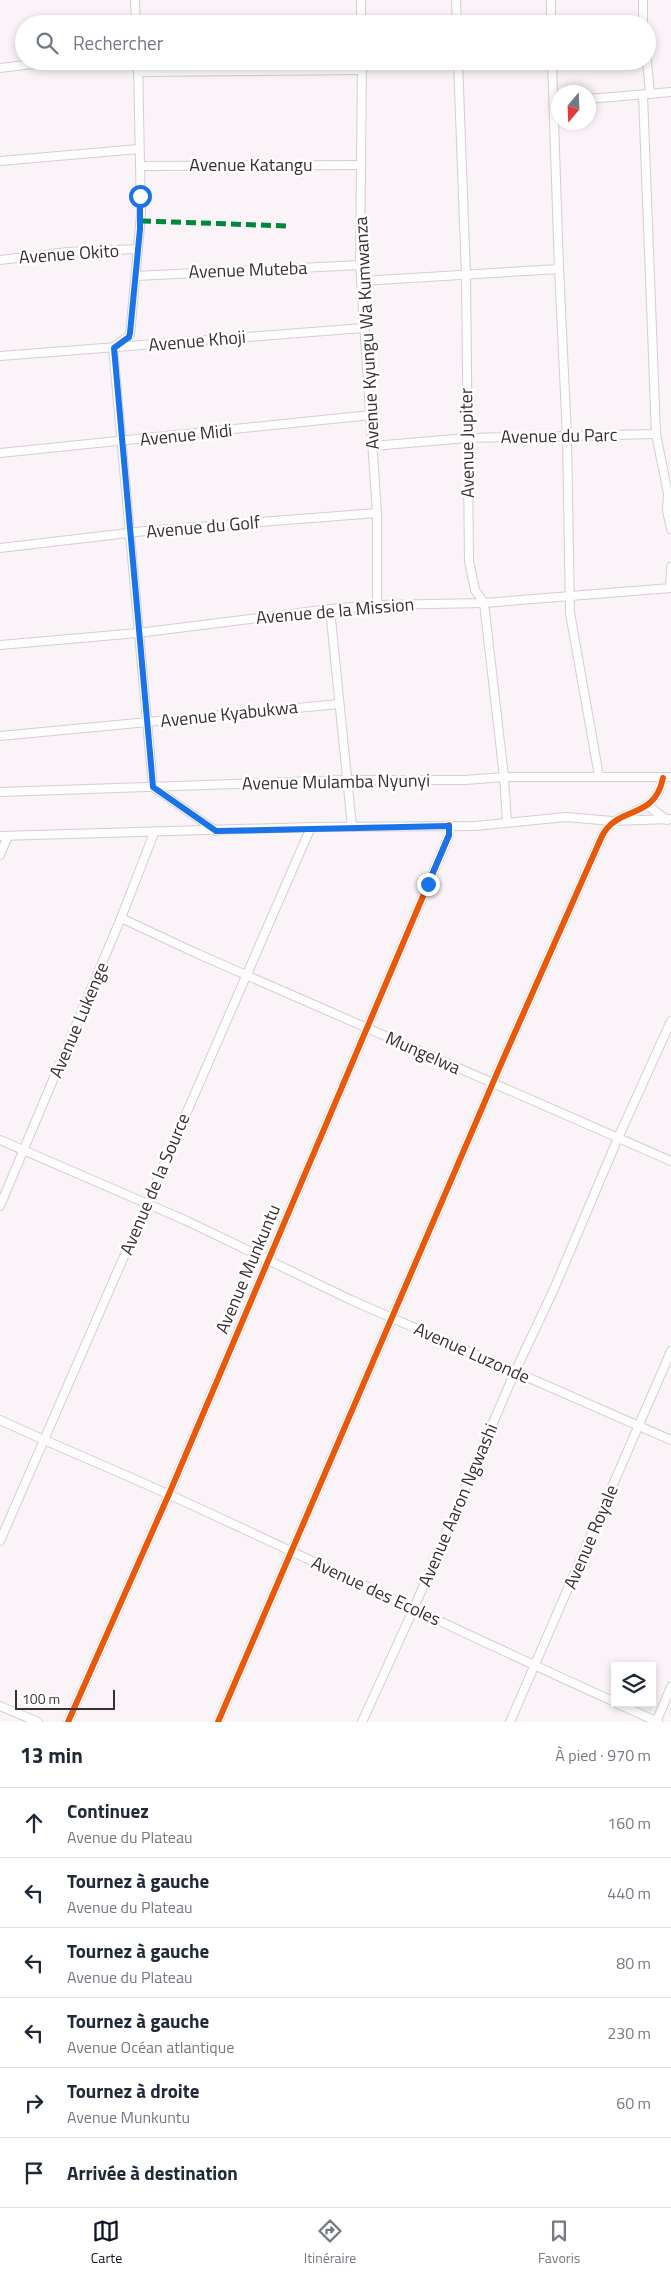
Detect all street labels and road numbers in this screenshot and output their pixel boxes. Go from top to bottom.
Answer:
street label: Avenue Katangu [189,151,313,178]
street label: Avenue Kyungu Wa Kumwanza [347,216,386,450]
street label: Avenue Okito [18,237,120,270]
street label: Avenue Muteba [188,254,308,285]
street label: Avenue Khoji [147,323,247,358]
street label: Avenue Jupiter [452,388,481,498]
street label: Avenue Midi [138,416,234,453]
street label: Avenue du Parc [500,421,618,450]
street label: Avenue du Golf [145,508,261,545]
street label: Avenue de la Mission [255,590,415,631]
street label: Avenue Kyabukwa [159,693,299,734]
street label: Avenue Mulamba Nyunyi [242,766,430,797]
street label: Avenue Lukenge [42,958,115,1082]
street label: Mungelwa [381,1024,465,1081]
street label: Avenue de la Source [112,1109,197,1259]
street label: Avenue Munkuntu [208,1200,287,1338]
street label: Avenue Luzonde [410,1315,534,1390]
street label: Avenue Aaron Ngwashi [411,1419,504,1591]
street label: Avenue Royale [556,1480,625,1593]
street label: Avenue des Ecoles [307,1549,445,1632]

